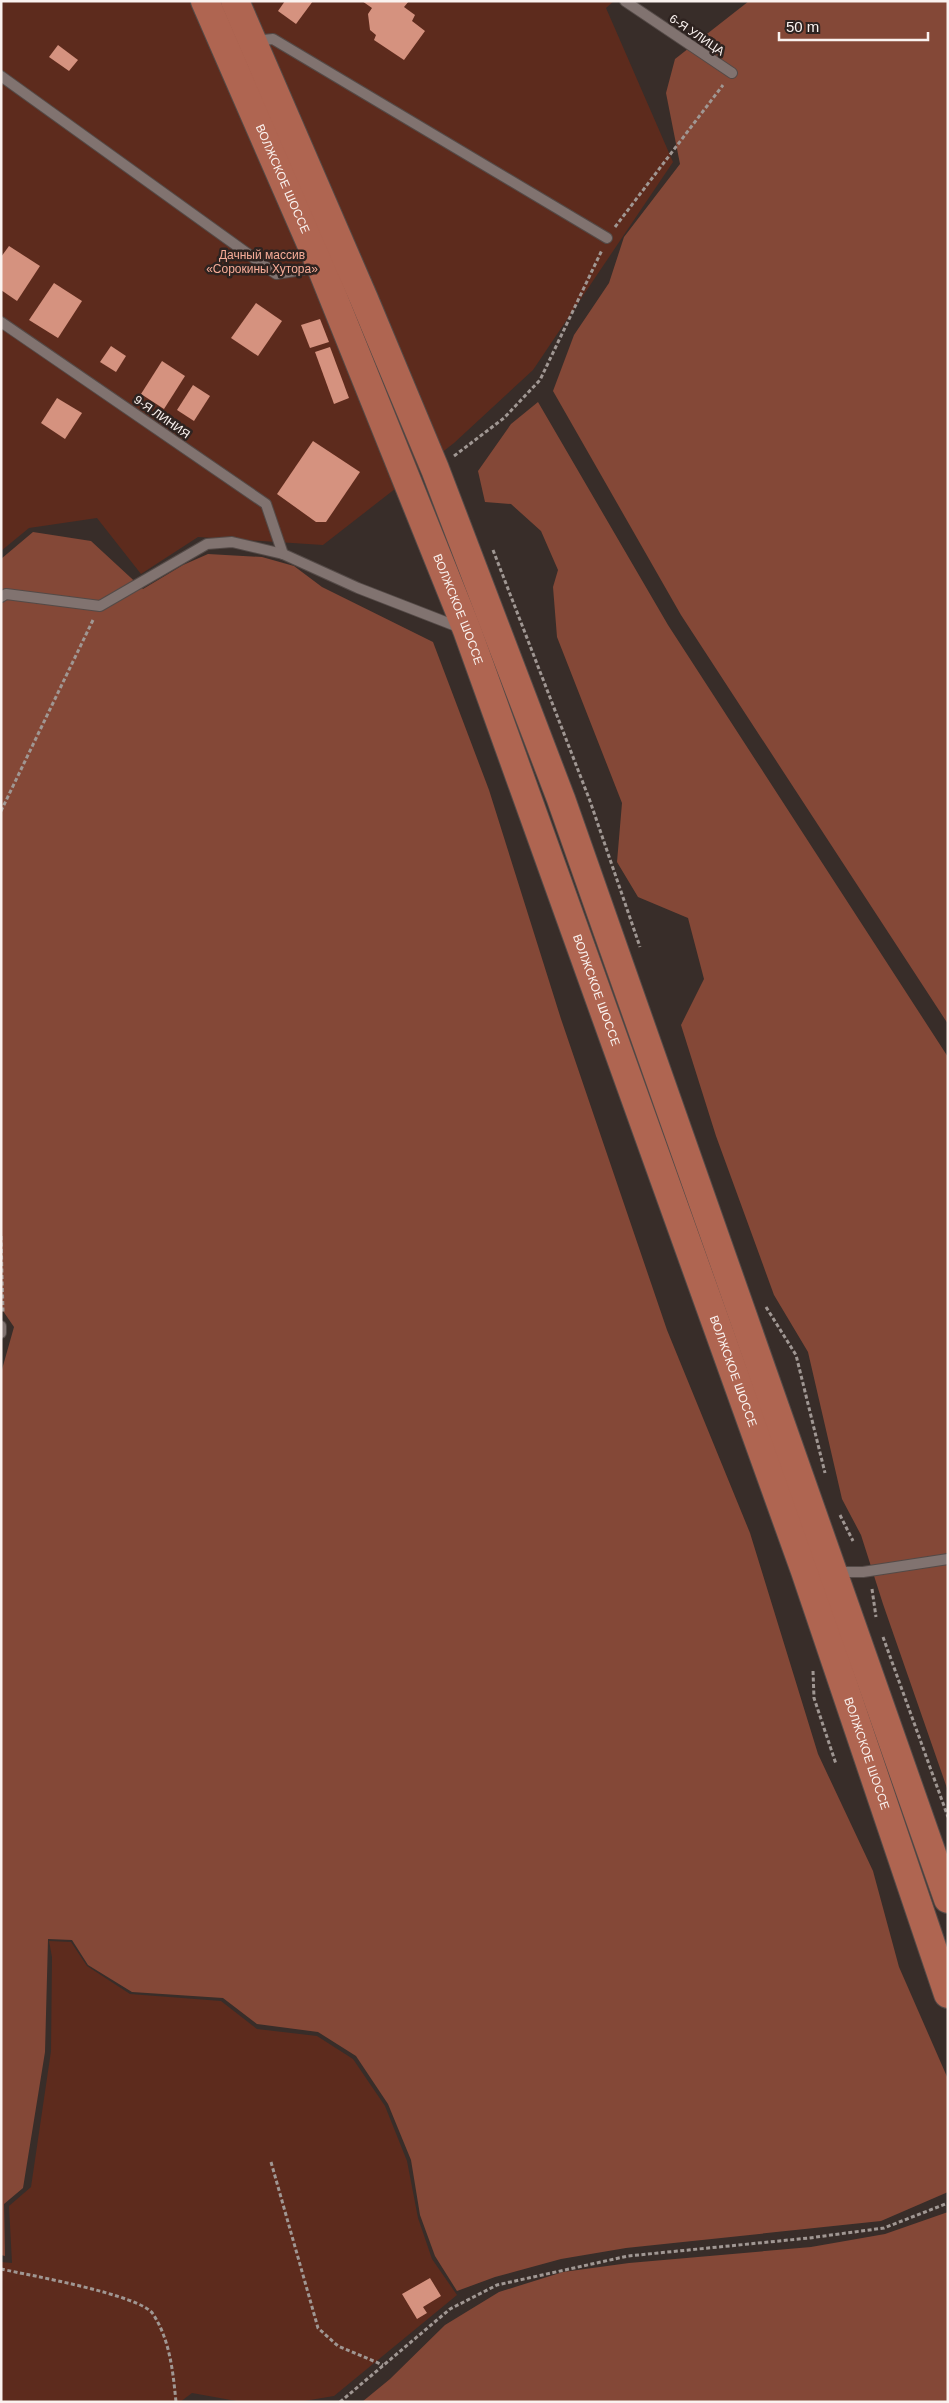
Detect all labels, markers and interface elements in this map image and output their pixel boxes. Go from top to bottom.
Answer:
scale bar [779,10,928,42]
street label: 6-Я УЛИЦА [667,12,727,58]
text: 50 m [786,18,819,35]
street label: ВОЛЖСКОЕ ШОССЕ [253,122,312,236]
park label: Дачный массив «Сорокины Хутора» [206,248,318,276]
street label: 9-Я ЛИНИЯ [131,393,193,441]
street label: ВОЛЖСКОЕ ШОССЕ [430,552,486,667]
street label: ВОЛЖСКОЕ ШОССЕ [570,932,623,1048]
street label: ВОЛЖСКОЕ ШОССЕ [707,1313,760,1429]
street label: ВОЛЖСКОЕ ШОССЕ [841,1696,892,1811]

